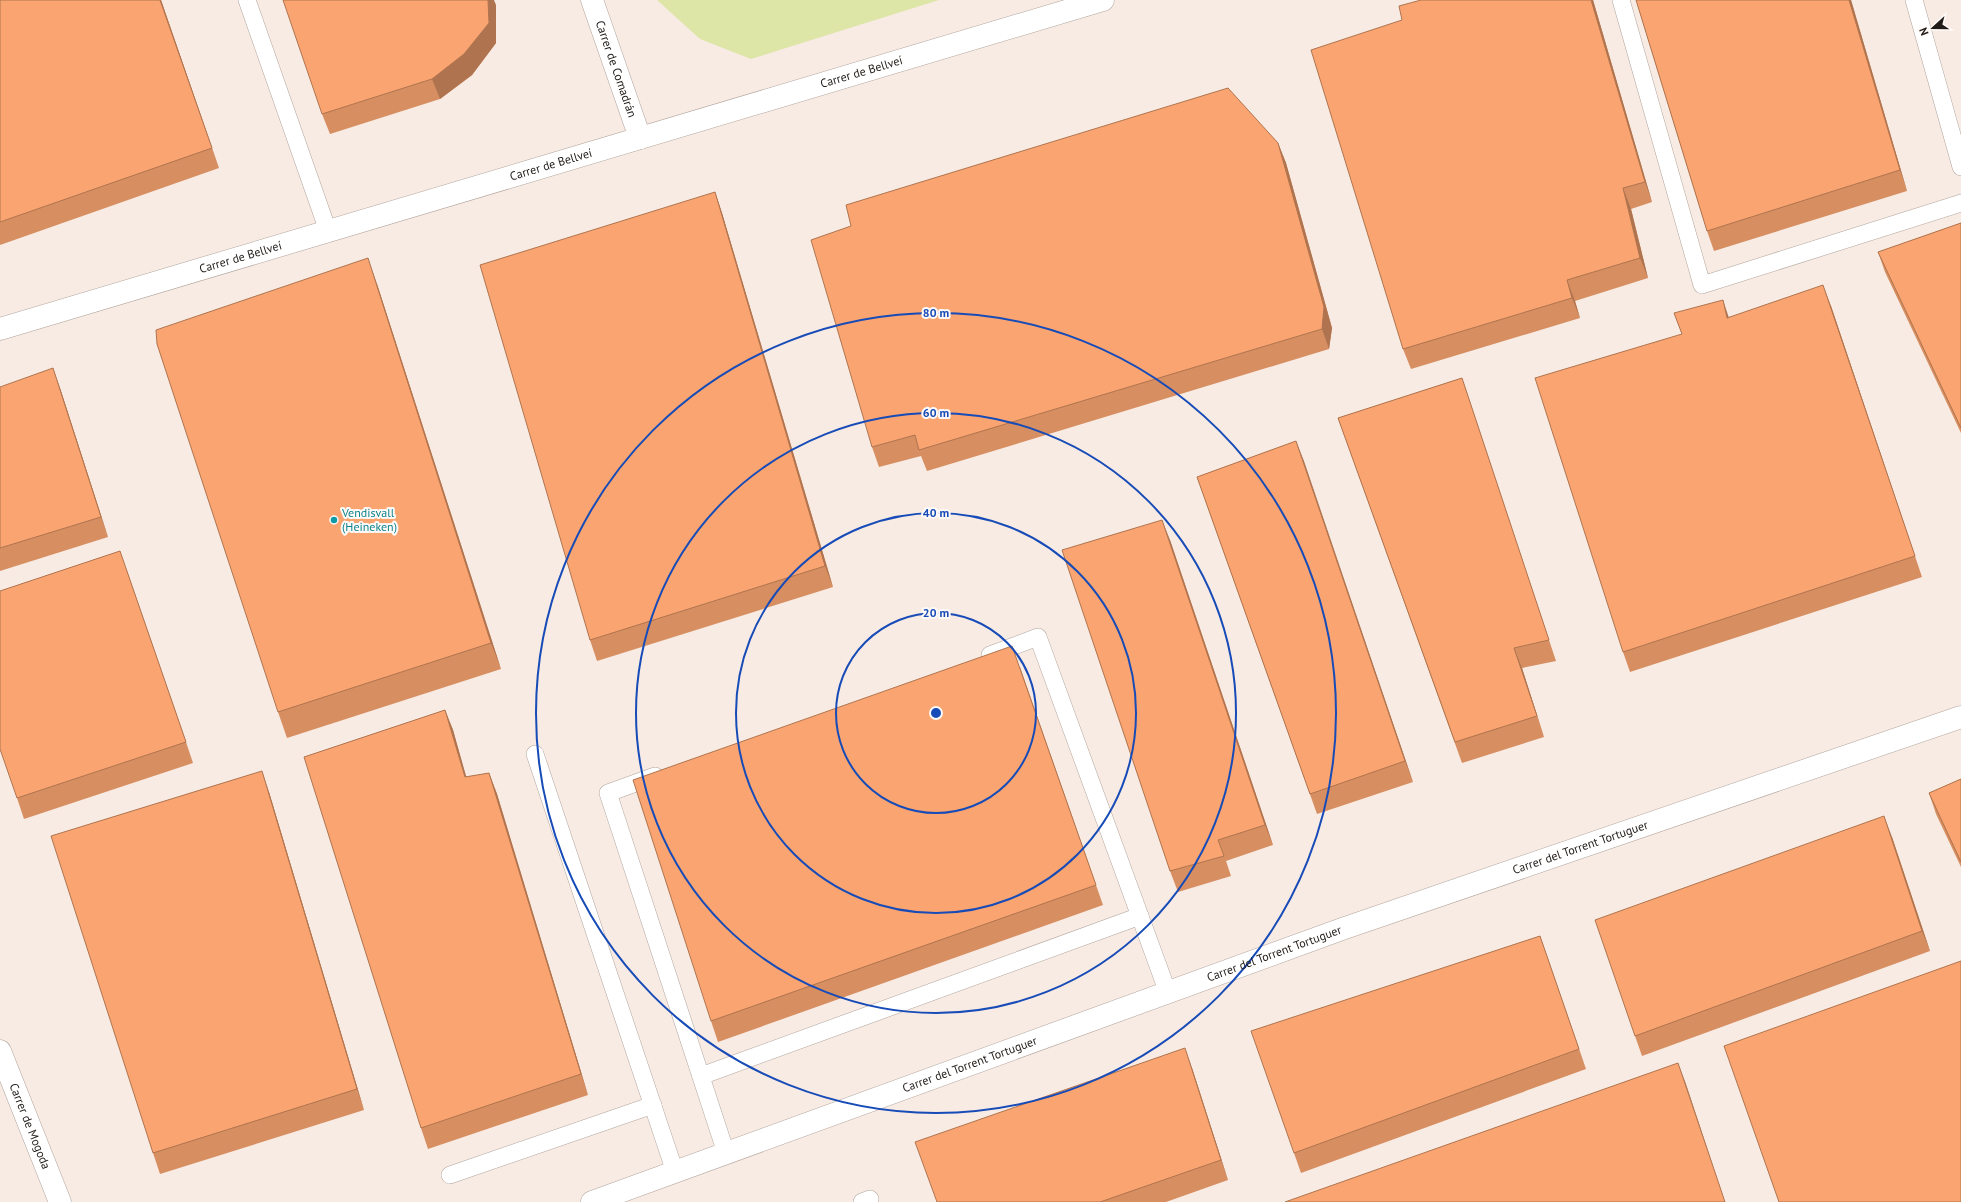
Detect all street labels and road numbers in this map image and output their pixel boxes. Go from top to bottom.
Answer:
street label: Carrer de Comadrán [593,18,640,119]
street label: Carrer de Bellveí [818,52,904,91]
street label: Carrer de Bellveí [508,145,594,184]
street label: Carrer de Bellveí [197,237,283,276]
street label: Carrer del Torrent Tortuguer [1510,817,1650,877]
street label: Carrer del Torrent Tortuguer [1205,922,1343,985]
street label: Carrer del Torrent Tortuguer [900,1033,1039,1095]
street label: Carrer de Mogoda [7,1081,54,1171]

